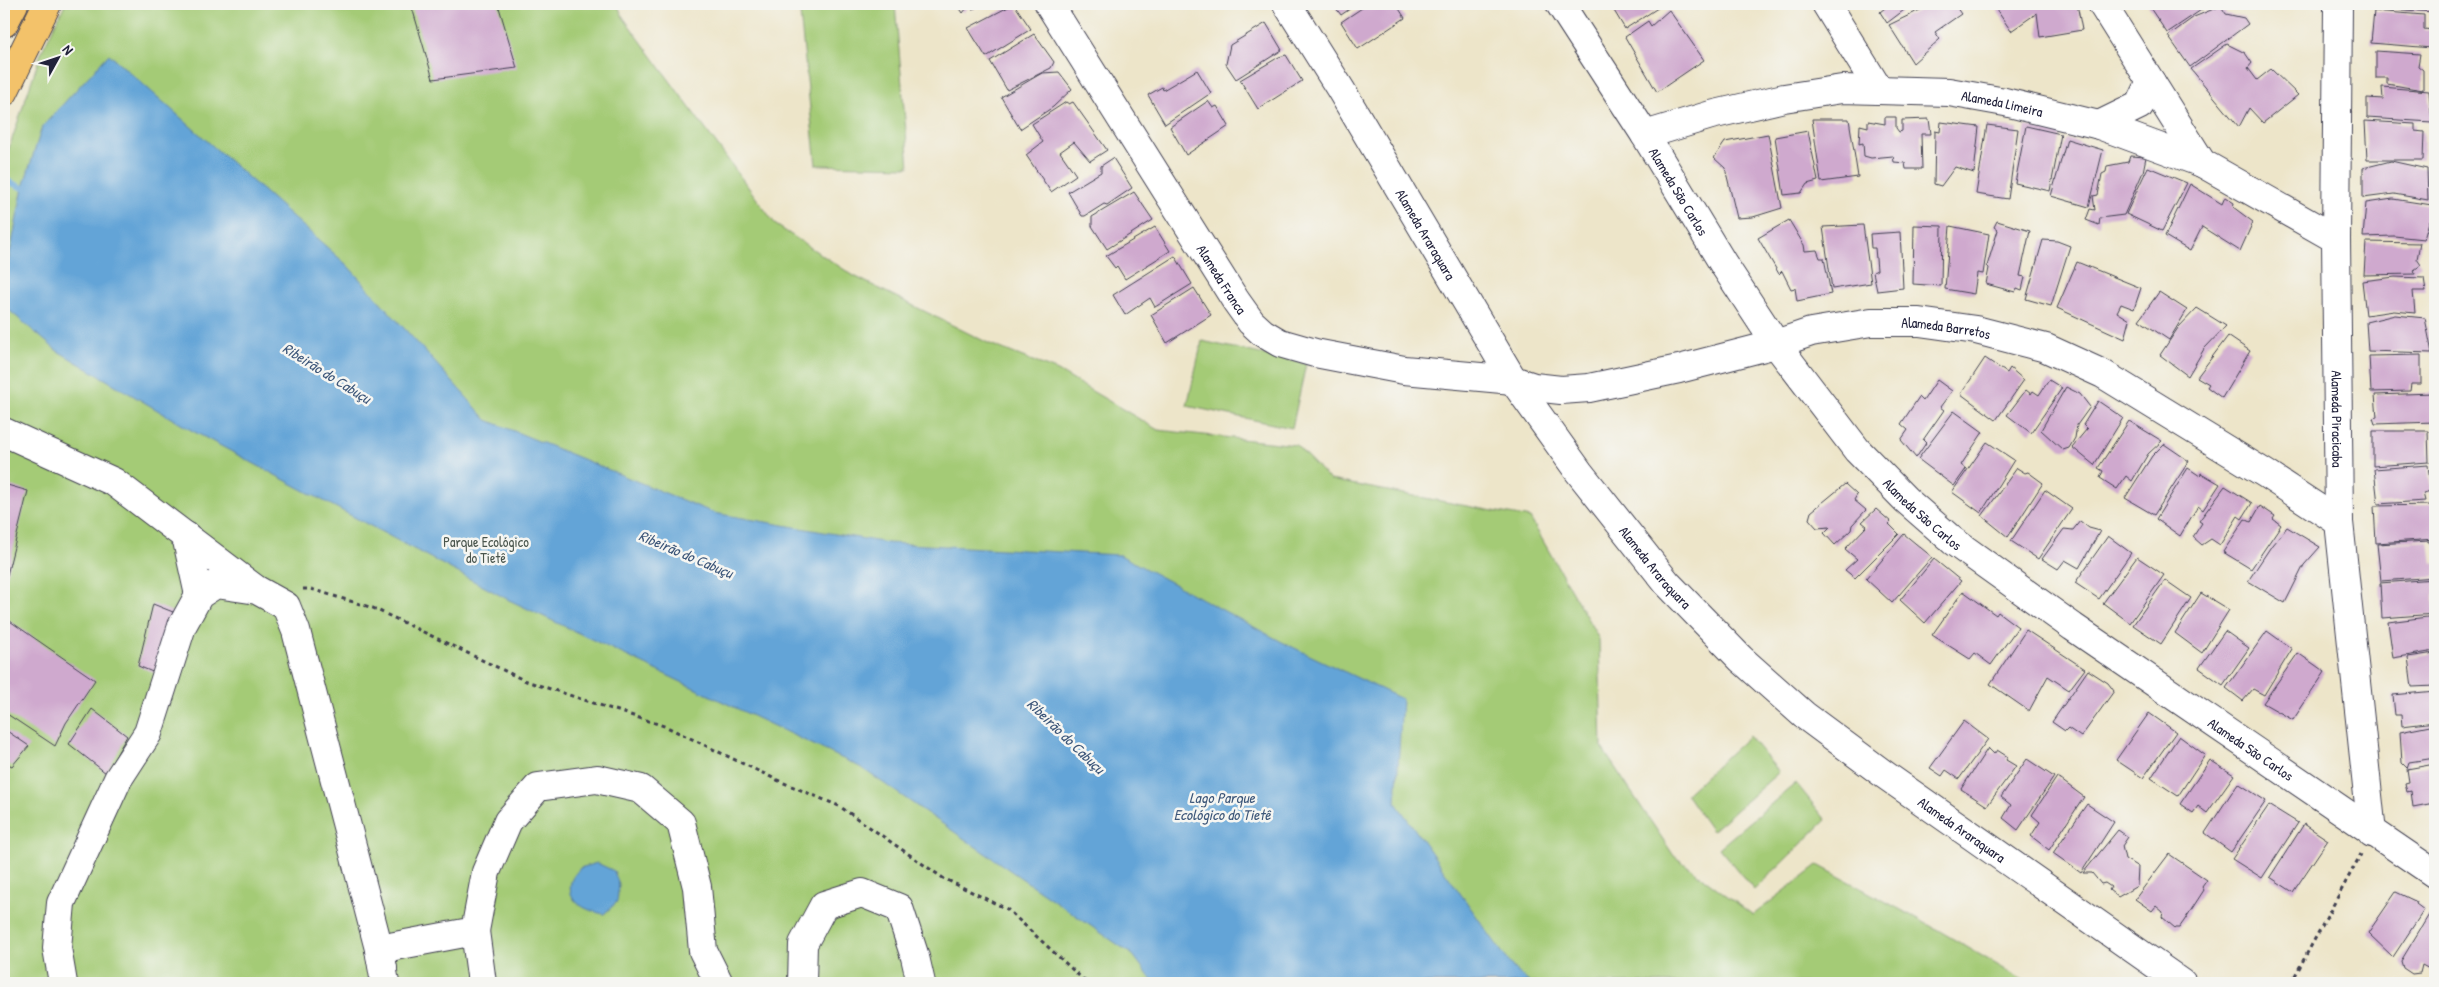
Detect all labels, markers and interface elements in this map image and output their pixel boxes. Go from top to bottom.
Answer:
north arrow [32,32,82,82]
text: N [59,40,78,59]
street label: Alameda Limeira [1960,85,2046,121]
street label: Alameda São Carlos [1645,144,1713,239]
street label: Alameda Araraquara [1392,185,1461,283]
street label: Alameda Franca [1193,241,1252,318]
street label: Alameda Barretos [1901,312,1993,343]
water label: Ribeirão do Cabuçu [279,338,376,409]
street label: Alameda Piracicaba [2328,370,2348,468]
street label: Alameda São Carlos [1880,473,1966,554]
street label: Alameda Araraquara [1616,522,1696,613]
water label: Ribeirão do Cabuçu [636,525,737,584]
park label: Parque Ecológico do Tietê [443,532,529,567]
water label: Ribeirão do Cabuçu [1023,694,1110,779]
street label: Alameda São Carlos [2205,713,2298,784]
water label: Lago Parque Ecológico do Tietê [1174,787,1271,825]
street label: Alameda Araraquara [1915,792,2010,867]

